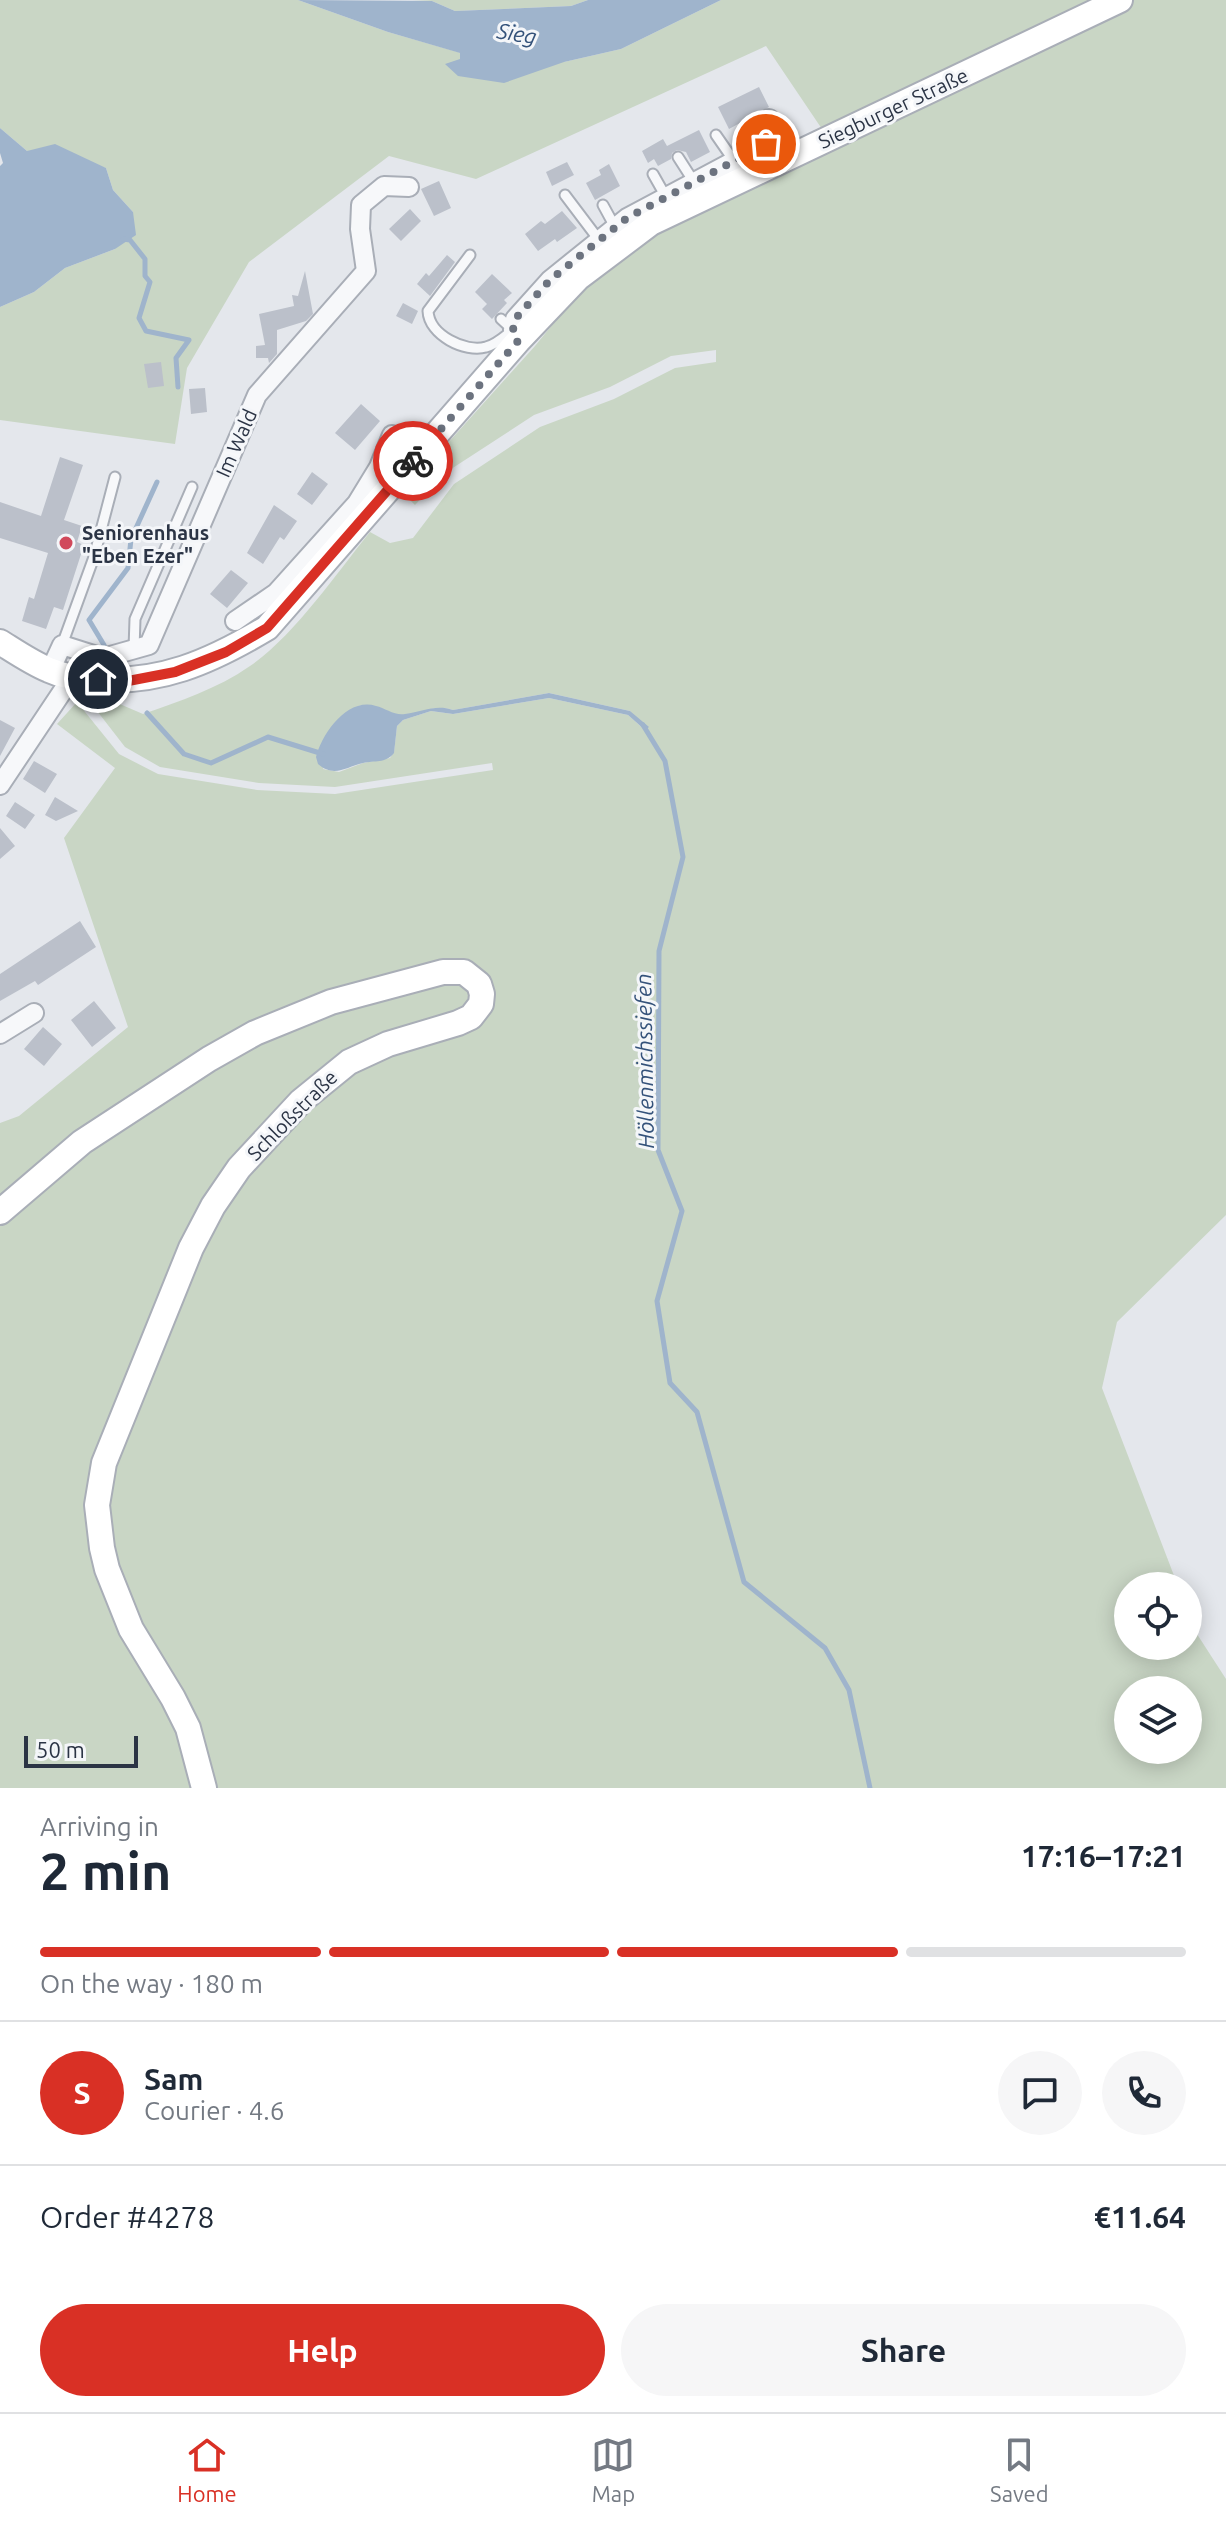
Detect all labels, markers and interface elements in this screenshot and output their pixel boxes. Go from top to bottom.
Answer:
water label: Sieg [494,17,539,49]
street label: Siegburger Straße [814,63,972,153]
pin [732,110,800,178]
icon: bag [744,122,788,166]
street label: Im Wald [211,405,261,481]
courier [373,421,453,501]
icon: bike [391,439,435,483]
place label: Seniorenhaus "Eben Ezer" [82,521,209,567]
marker: Seniorenhaus "Eben Ezer" [57,534,75,552]
pin [64,645,132,713]
icon: home [76,657,120,701]
water label: Höllenmichssiefen [630,973,659,1149]
street label: Schloßstraße [242,1065,342,1165]
map controls [1114,1572,1202,1764]
button: locate [1114,1572,1202,1660]
button: layers [1114,1676,1202,1764]
scale bar [24,1732,138,1768]
text: 50 m [36,1737,85,1762]
text: Arriving in [40,1812,159,1841]
text: 17:16–17:21 [1021,1839,1186,1873]
text: 2 min [40,1842,171,1900]
text: On the way · 180 m [40,1969,263,1998]
button: chat [998,2051,1082,2135]
button: phone [1102,2051,1186,2135]
text: Sam [144,2062,203,2096]
text: S [73,2076,91,2110]
text: Courier · 4.6 [144,2096,284,2125]
text: Order #4278 [40,2200,214,2234]
text: €11.64 [1094,2200,1186,2234]
button: Help [40,2304,605,2396]
button: Share [621,2304,1186,2396]
tab: Home [177,2433,237,2506]
tab: Map [591,2433,635,2506]
tab: Saved [990,2433,1049,2506]

